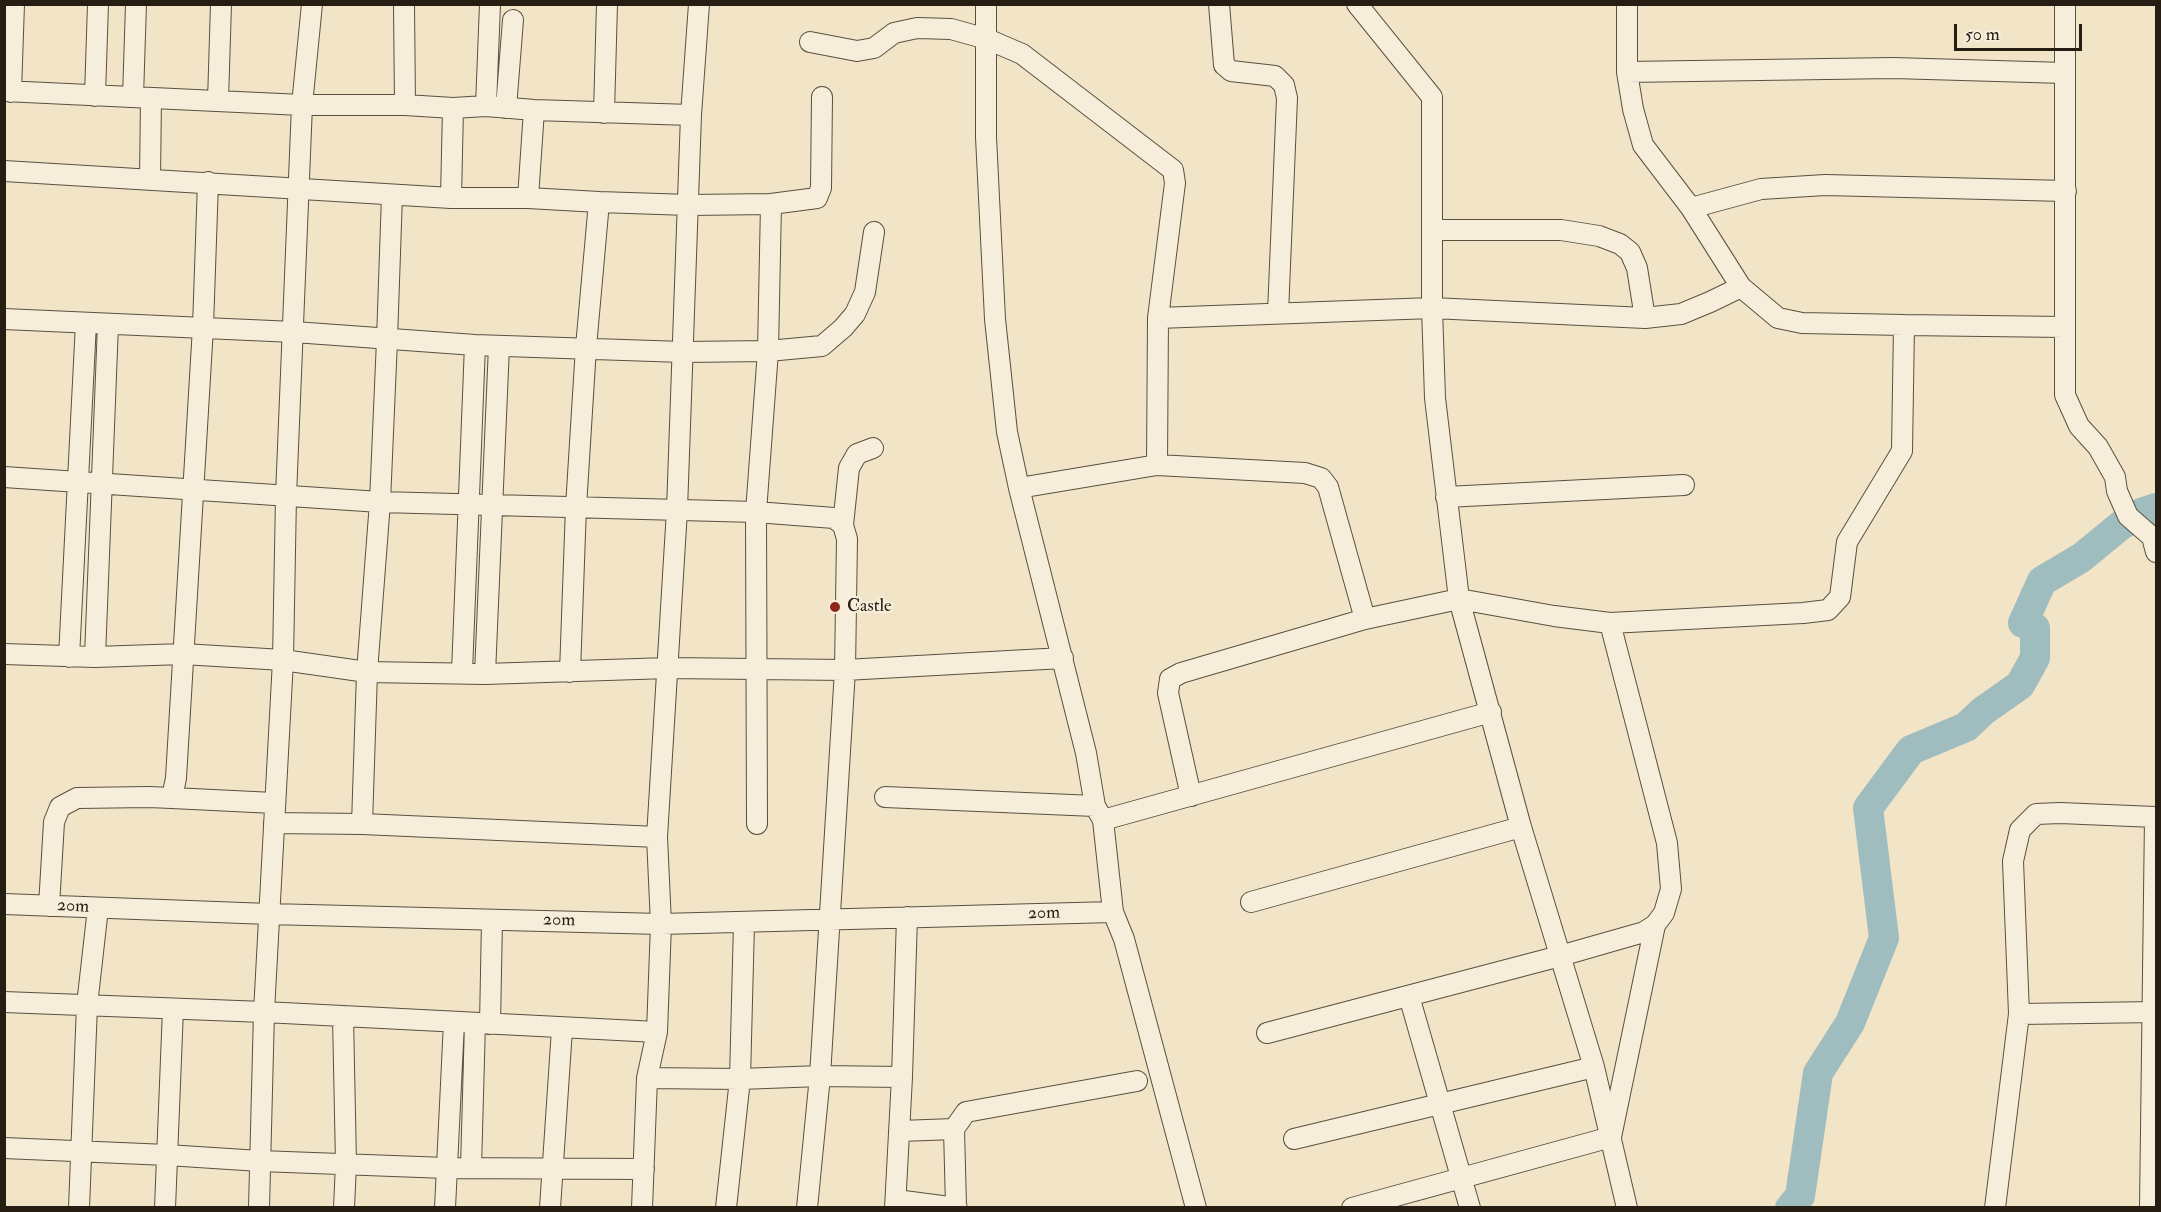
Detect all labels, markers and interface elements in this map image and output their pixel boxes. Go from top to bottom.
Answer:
scale bar [1957,12,2084,50]
text: 50 m [1965,23,2000,46]
place label: Castle [847,596,892,618]
marker: Castle [828,600,842,614]
street label: 20m [56,895,90,919]
street label: 20m [1028,903,1060,925]
street label: 20m [543,910,575,932]

